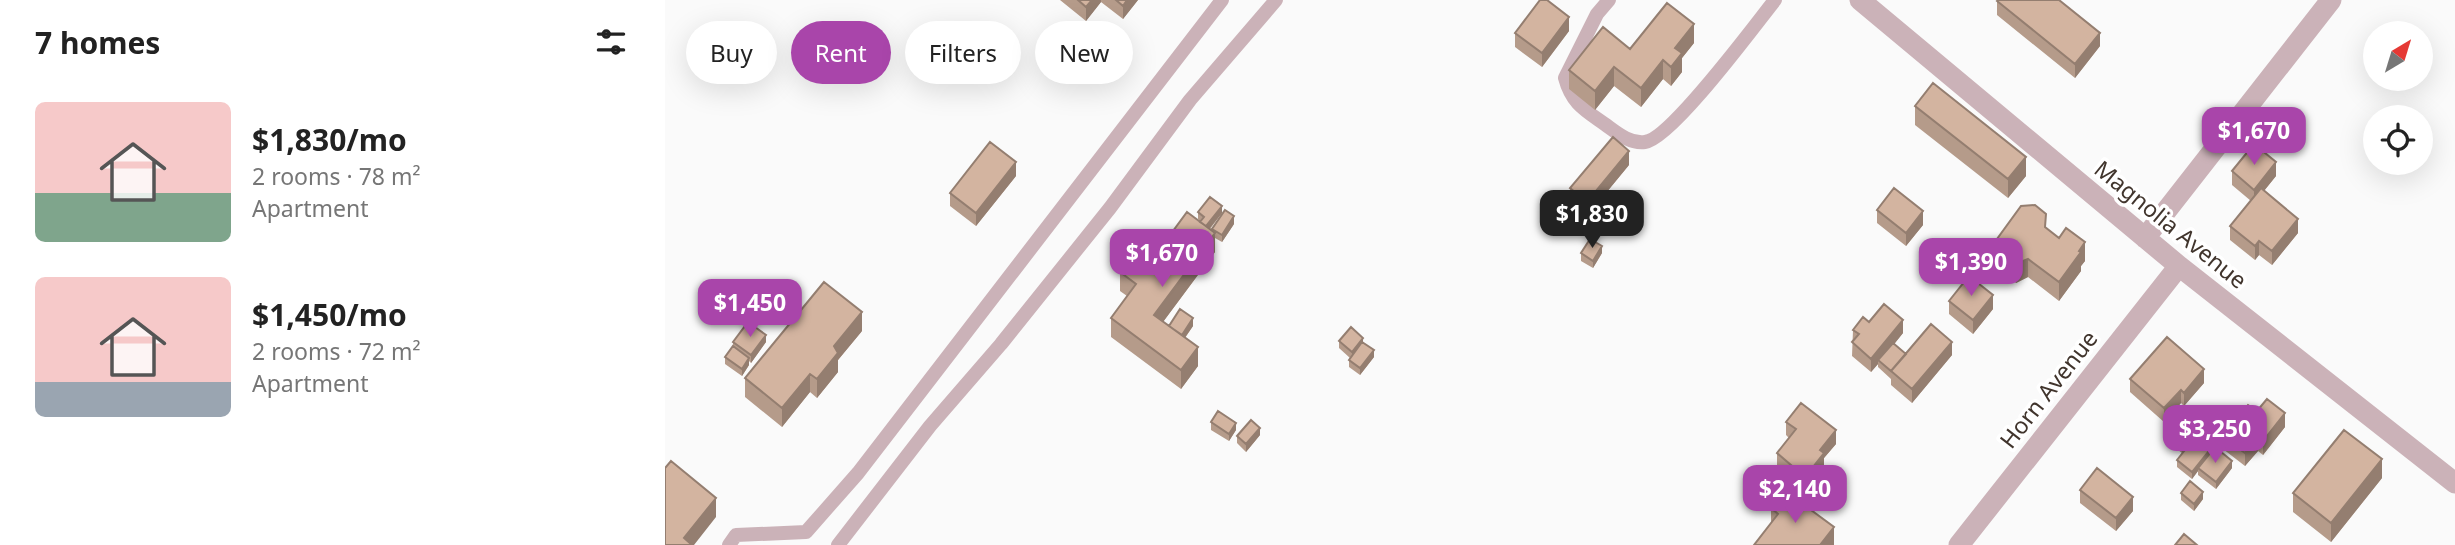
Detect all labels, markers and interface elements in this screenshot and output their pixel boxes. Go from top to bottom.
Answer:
chip: Buy [686,21,777,84]
chip: Rent [791,21,891,84]
chip: Filters [905,21,1021,84]
chip: New [1035,21,1133,84]
north arrow [2363,21,2433,91]
map controls [2363,21,2433,175]
text: 7 homes [35,22,160,63]
icon: filters [592,23,630,61]
button: locate [2363,105,2433,175]
pin: $1,670 [2197,108,2311,167]
text: $1,670 [2218,114,2290,146]
text: $1,830/mo [252,119,407,160]
icon: home [91,130,175,214]
street label: Magnolia Avenue [2088,153,2254,295]
text: 2 rooms · 78 m² [252,160,421,192]
pin: $1,830 [1535,190,1649,250]
text: Apartment [252,192,369,224]
text: $1,830 [1556,197,1628,229]
pin: $1,670 [1105,230,1219,289]
text: $1,670 [1126,236,1198,268]
pin: $1,390 [1914,238,2028,298]
text: $1,390 [1935,245,2007,277]
pin: $1,450 [693,280,807,339]
text: $1,450 [714,286,786,318]
text: $1,450/mo [252,294,407,335]
icon: home [91,305,175,389]
street label: Horn Avenue [1992,323,2104,455]
text: 2 rooms · 72 m² [252,335,421,367]
text: Apartment [252,367,369,399]
pin: $3,250 [2158,406,2272,465]
text: $3,250 [2179,412,2251,444]
pin: $2,140 [1738,466,1852,525]
text: $2,140 [1759,472,1831,504]

